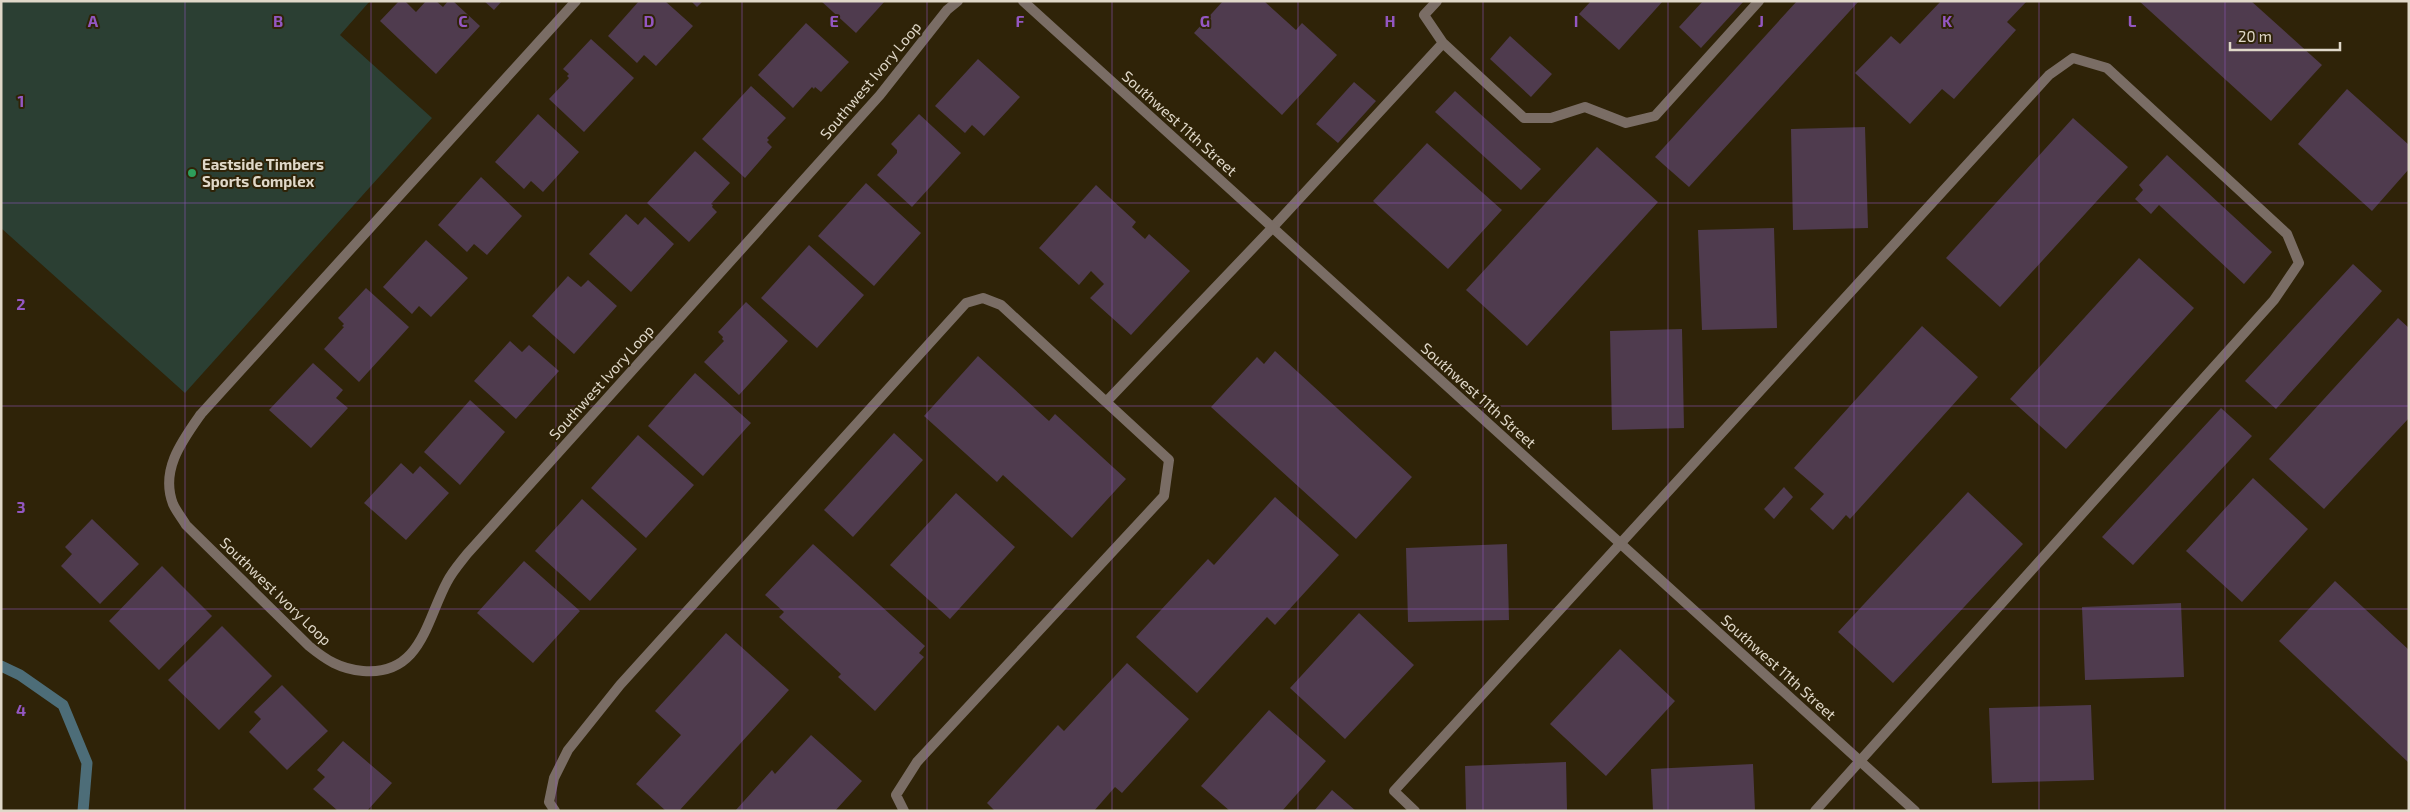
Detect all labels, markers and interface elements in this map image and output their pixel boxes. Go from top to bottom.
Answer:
text: A [88,11,99,30]
text: B [273,11,283,30]
text: C [458,11,468,30]
text: D [644,11,655,30]
text: E [829,11,839,30]
text: F [1016,11,1025,30]
text: G [1200,11,1210,30]
text: H [1384,11,1396,30]
text: I [1574,11,1578,30]
text: J [1758,11,1764,30]
text: K [1942,11,1953,30]
text: L [2128,11,2137,30]
street label: Southwest Ivory Loop [816,18,924,142]
scale bar [2230,20,2340,52]
text: 20 m [2238,27,2272,45]
street label: Southwest 11th Street [1119,67,1241,180]
text: 1 [18,91,24,110]
place label: Eastside Timbers Sports Complex [202,155,324,190]
marker: Eastside Timbers Sports Complex [186,167,198,179]
text: 2 [16,294,26,313]
street label: Southwest Ivory Loop [545,321,657,443]
street label: Southwest 11th Street [1418,339,1540,452]
text: 3 [16,497,26,516]
street label: Southwest Ivory Loop [217,533,335,649]
street label: Southwest 11th Street [1718,611,1840,724]
text: 4 [16,700,26,719]

